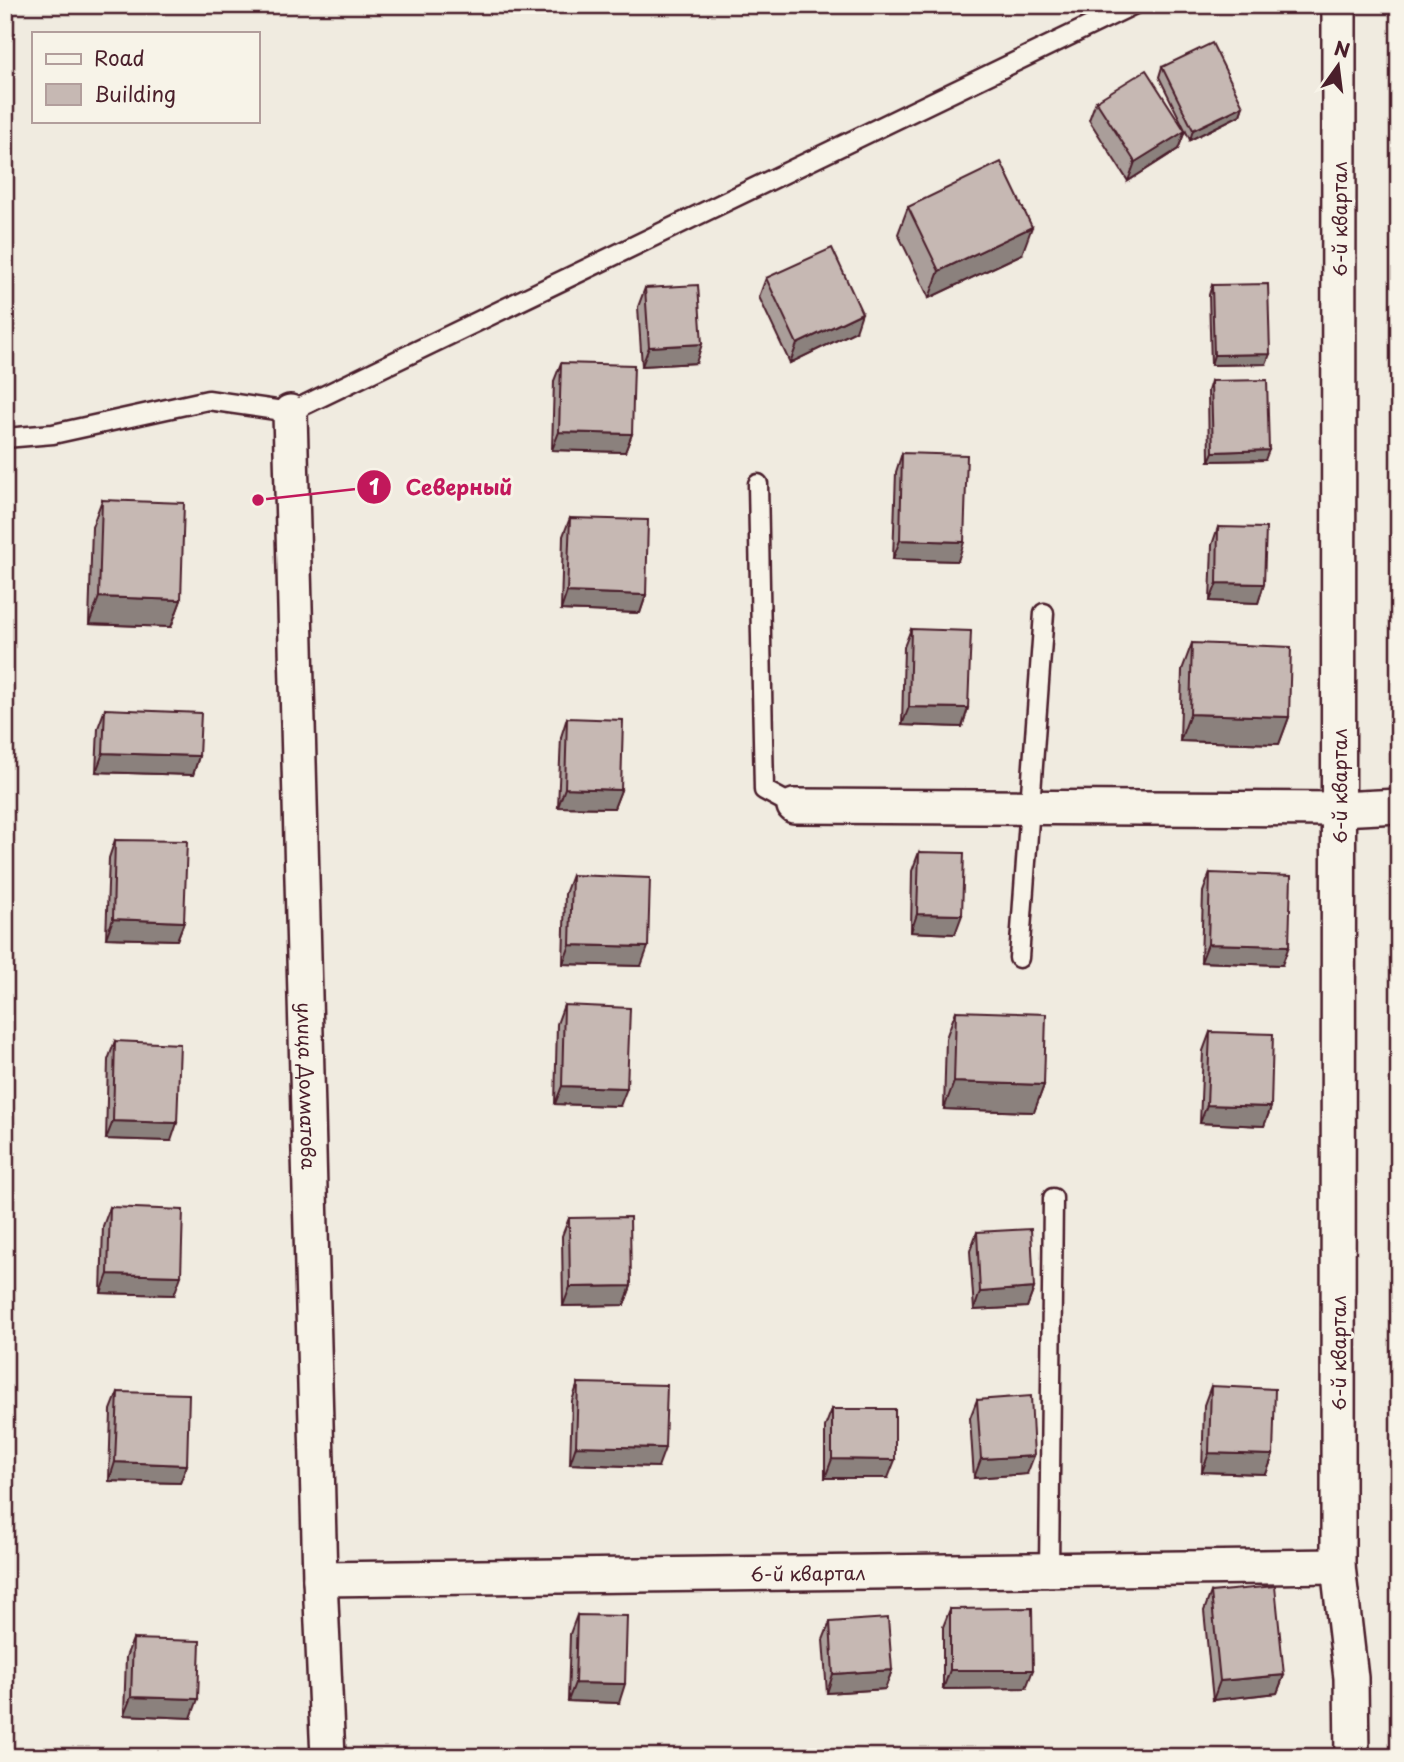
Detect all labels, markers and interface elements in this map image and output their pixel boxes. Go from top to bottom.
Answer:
legend [32,32,259,122]
north arrow [1302,32,1372,102]
text: N [1332,33,1353,64]
text: Road [94,41,145,73]
text: Building [94,77,176,109]
street label: 6-й квартал [1325,161,1353,277]
callout: Северный [357,466,527,508]
text: 1 [369,470,379,502]
text: Северный [406,470,512,502]
street label: 6-й квартал [1325,728,1353,844]
street label: улица Долматова [291,1002,323,1170]
street label: 6-й квартал [1324,1295,1352,1411]
street label: 6-й квартал [750,1558,866,1588]

